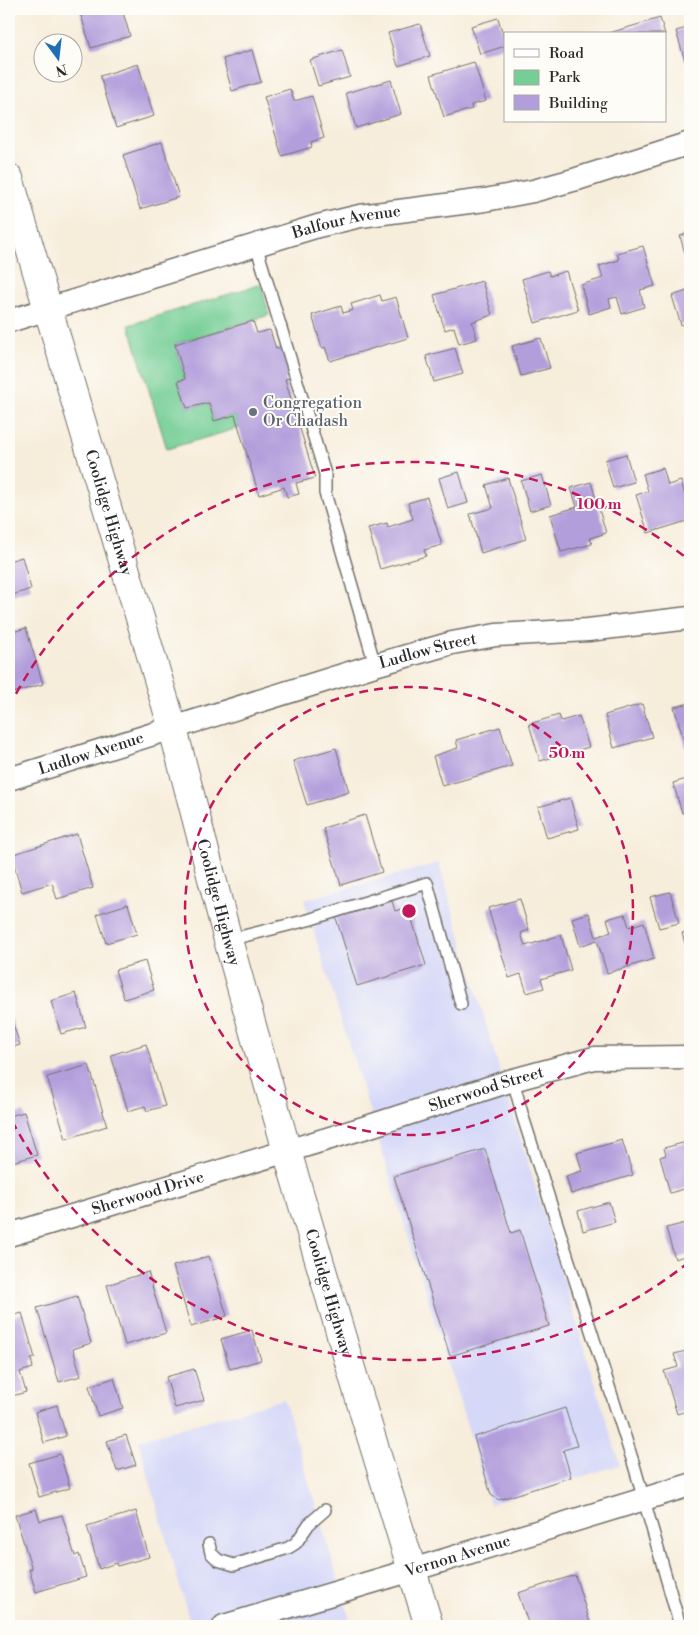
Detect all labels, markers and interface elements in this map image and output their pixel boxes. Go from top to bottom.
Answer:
north arrow [32,32,82,82]
legend [504,32,666,122]
text: Road [549,44,584,63]
text: N [53,59,69,80]
text: Park [549,68,581,87]
text: Building [548,94,608,113]
street label: Balfour Avenue [289,201,402,244]
place label: Congregation Or Chadash [263,393,362,431]
marker: Congregation Or Chadash [247,406,259,418]
street label: Coolidge Highway [80,447,137,578]
text: 100 m [577,495,622,514]
street label: Ludlow Street [377,629,478,673]
street label: Ludlow Avenue [36,728,146,779]
text: 50 m [549,744,585,763]
street label: Coolidge Highway [192,837,245,968]
centre of rings [400,902,418,920]
street label: Sherwood Street [426,1062,546,1116]
street label: Sherwood Drive [89,1167,206,1219]
street label: Coolidge Highway [300,1227,356,1358]
street label: Vernon Avenue [402,1530,513,1582]

